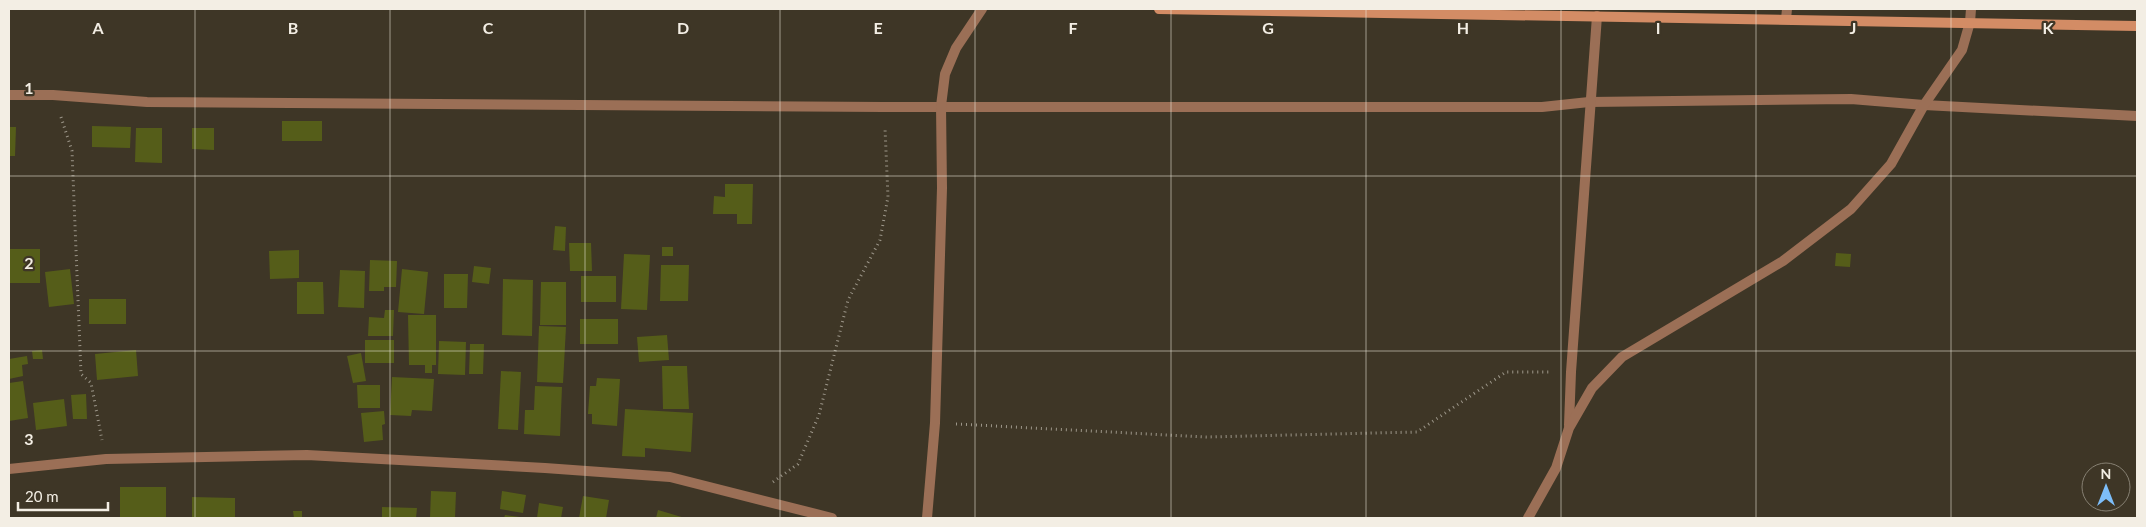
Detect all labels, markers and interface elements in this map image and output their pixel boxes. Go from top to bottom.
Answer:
text: A [91,18,104,37]
text: B [288,18,298,37]
text: C [483,18,494,37]
text: D [677,18,689,37]
text: E [873,18,883,37]
text: F [1068,18,1078,37]
text: G [1262,18,1274,37]
text: H [1457,18,1469,37]
text: I [1656,18,1660,37]
text: J [1850,18,1856,37]
text: K [2043,18,2055,37]
text: 1 [24,78,34,97]
text: 2 [24,253,34,272]
text: 3 [24,429,34,448]
north arrow [2081,462,2131,512]
text: N [2101,465,2111,482]
scale bar [18,480,108,512]
text: 20 m [25,487,59,505]

